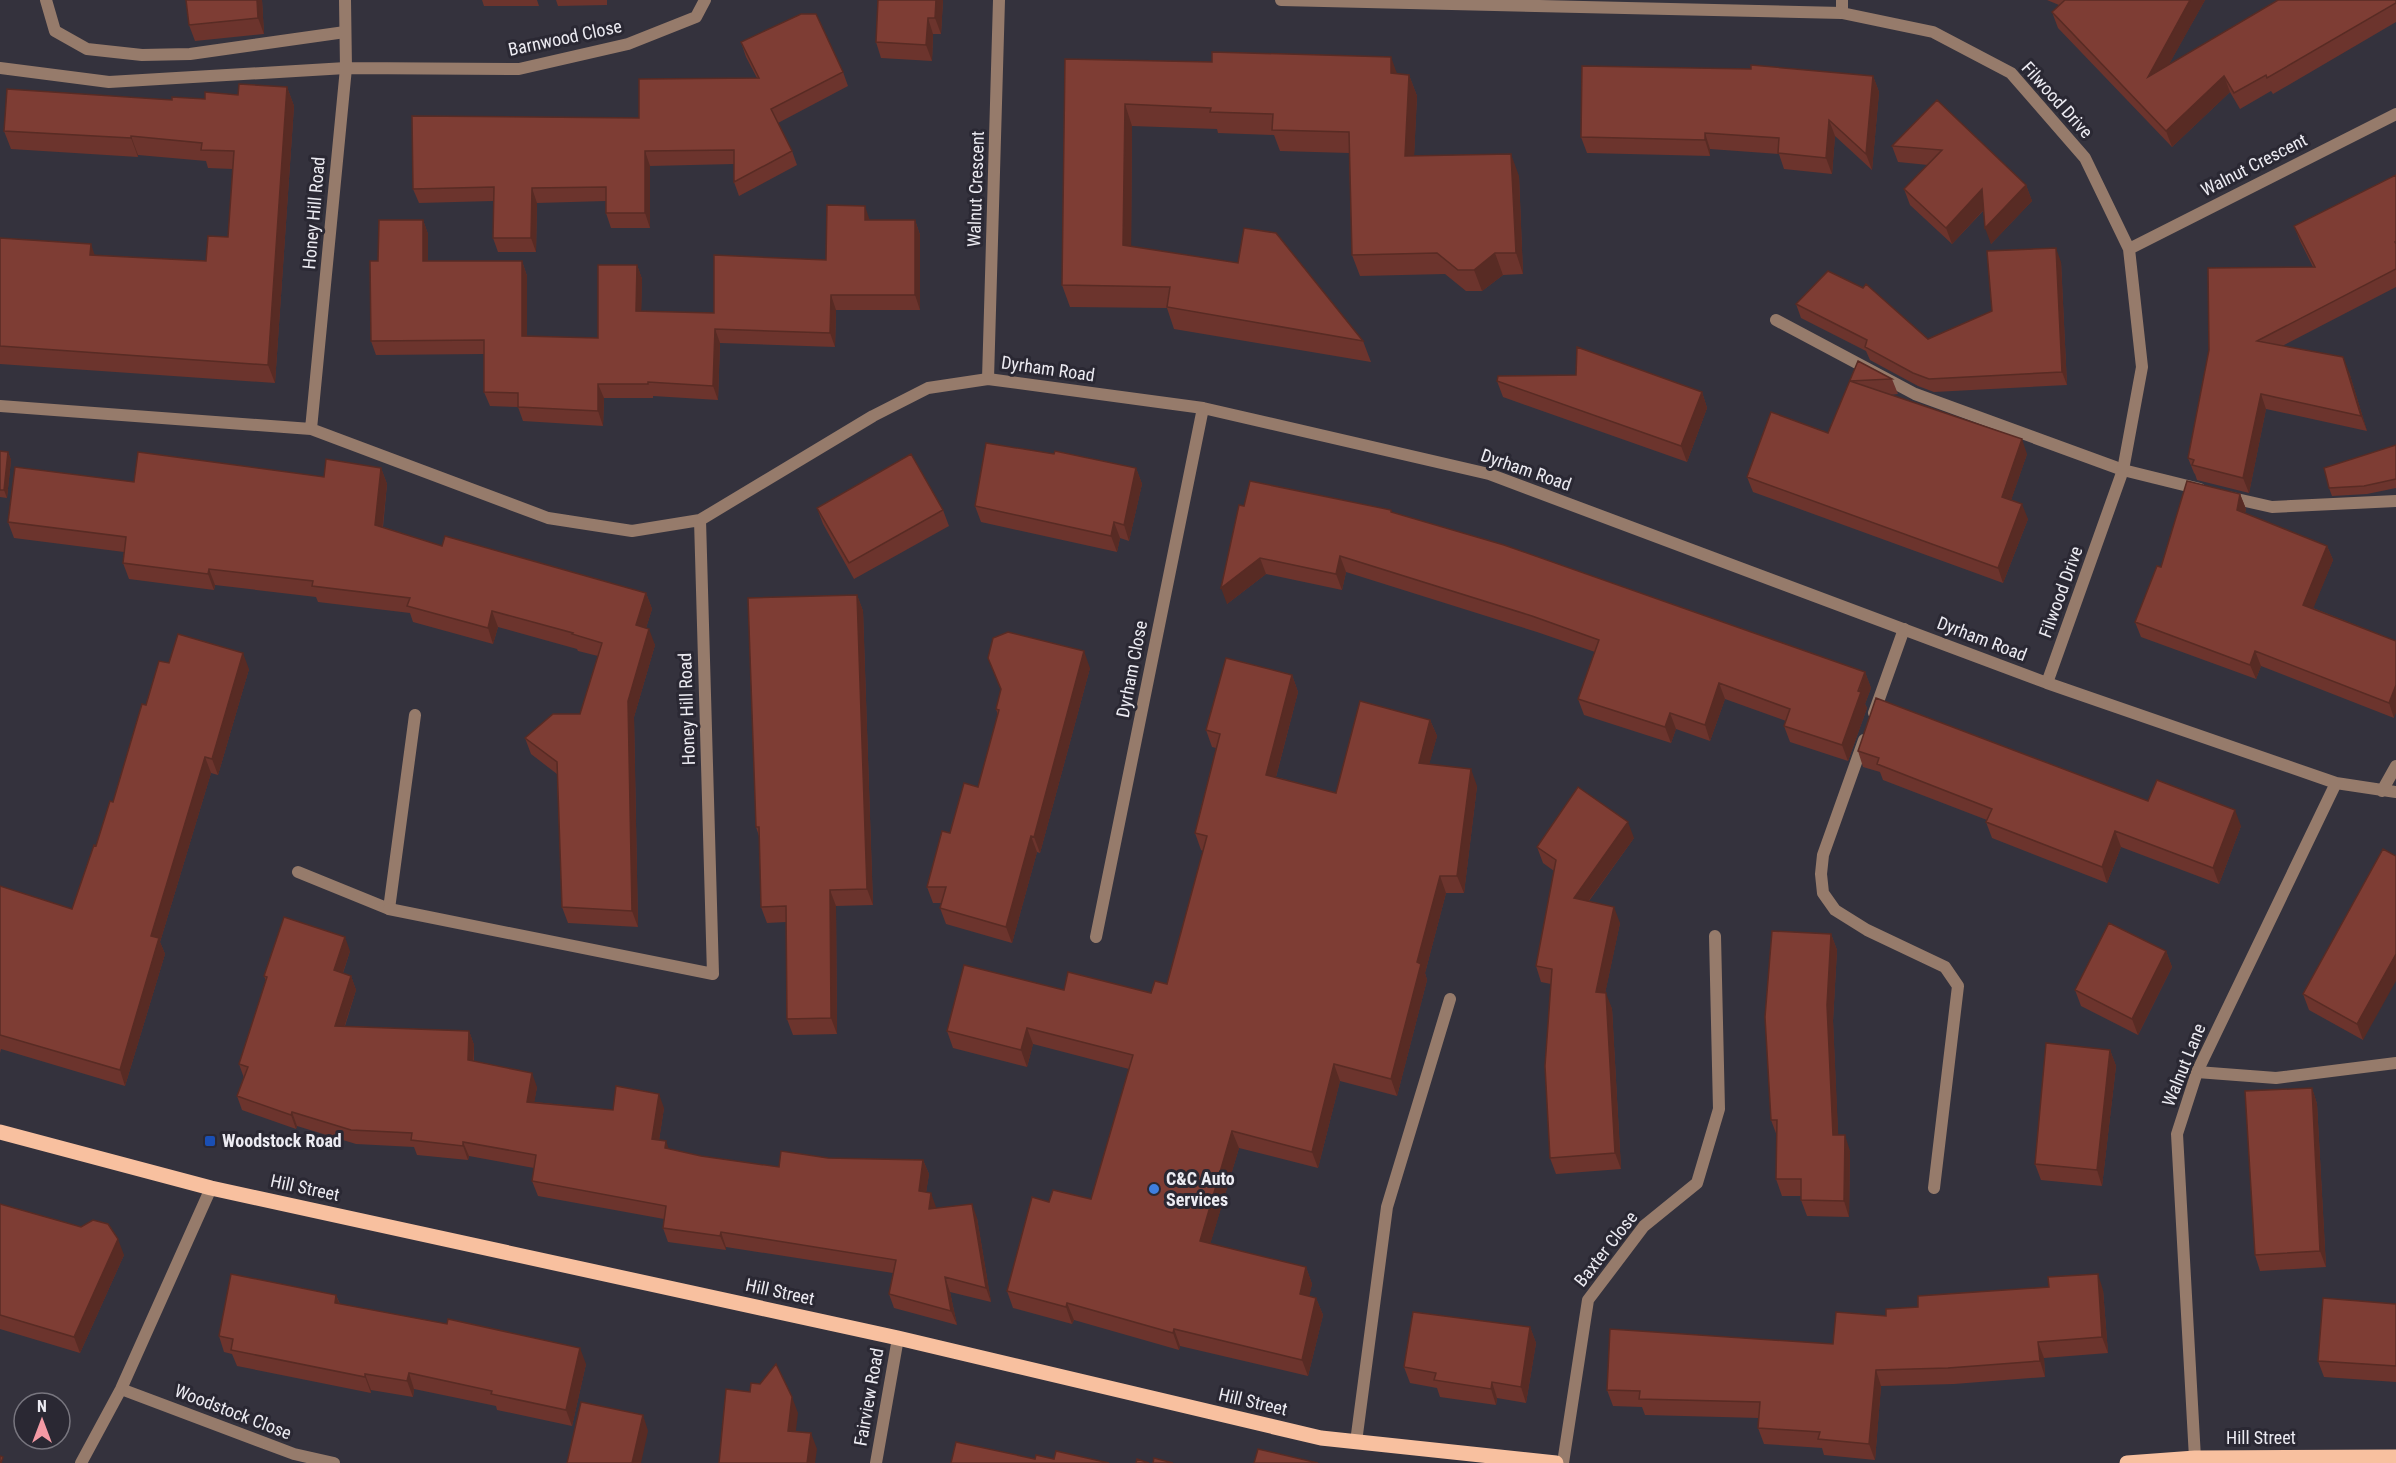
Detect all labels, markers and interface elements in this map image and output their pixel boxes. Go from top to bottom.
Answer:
street label: Barnwood Close [506,15,624,60]
street label: Filwood Drive [2018,57,2097,142]
street label: Walnut Crescent [2197,129,2310,200]
street label: Walnut Crescent [963,131,988,247]
street label: Honey Hill Road [298,156,329,270]
street label: Dyrham Road [1000,352,1096,385]
street label: Dyrham Road [1478,444,1574,495]
street label: Filwood Drive [2034,543,2087,640]
street label: Dyrham Road [1934,612,2030,665]
street label: Dyrham Close [1112,619,1151,719]
street label: Honey Hill Road [674,652,699,766]
street label: Walnut Lane [2157,1020,2210,1109]
place label: Woodstock Road [222,1130,342,1151]
marker: Woodstock Road [203,1134,217,1148]
place label: C&C Auto Services [1166,1168,1235,1210]
street label: Hill Street [269,1170,341,1205]
marker: C&C Auto Services [1147,1182,1161,1196]
street label: Baxter Close [1570,1207,1642,1291]
street label: Hill Street [744,1274,816,1309]
street label: Fairview Road [850,1346,887,1447]
street label: Woodstock Close [172,1380,295,1443]
street label: Hill Street [1217,1383,1290,1420]
north arrow [12,1391,72,1451]
text: N [37,1397,47,1416]
street label: Hill Street [2226,1427,2296,1448]

